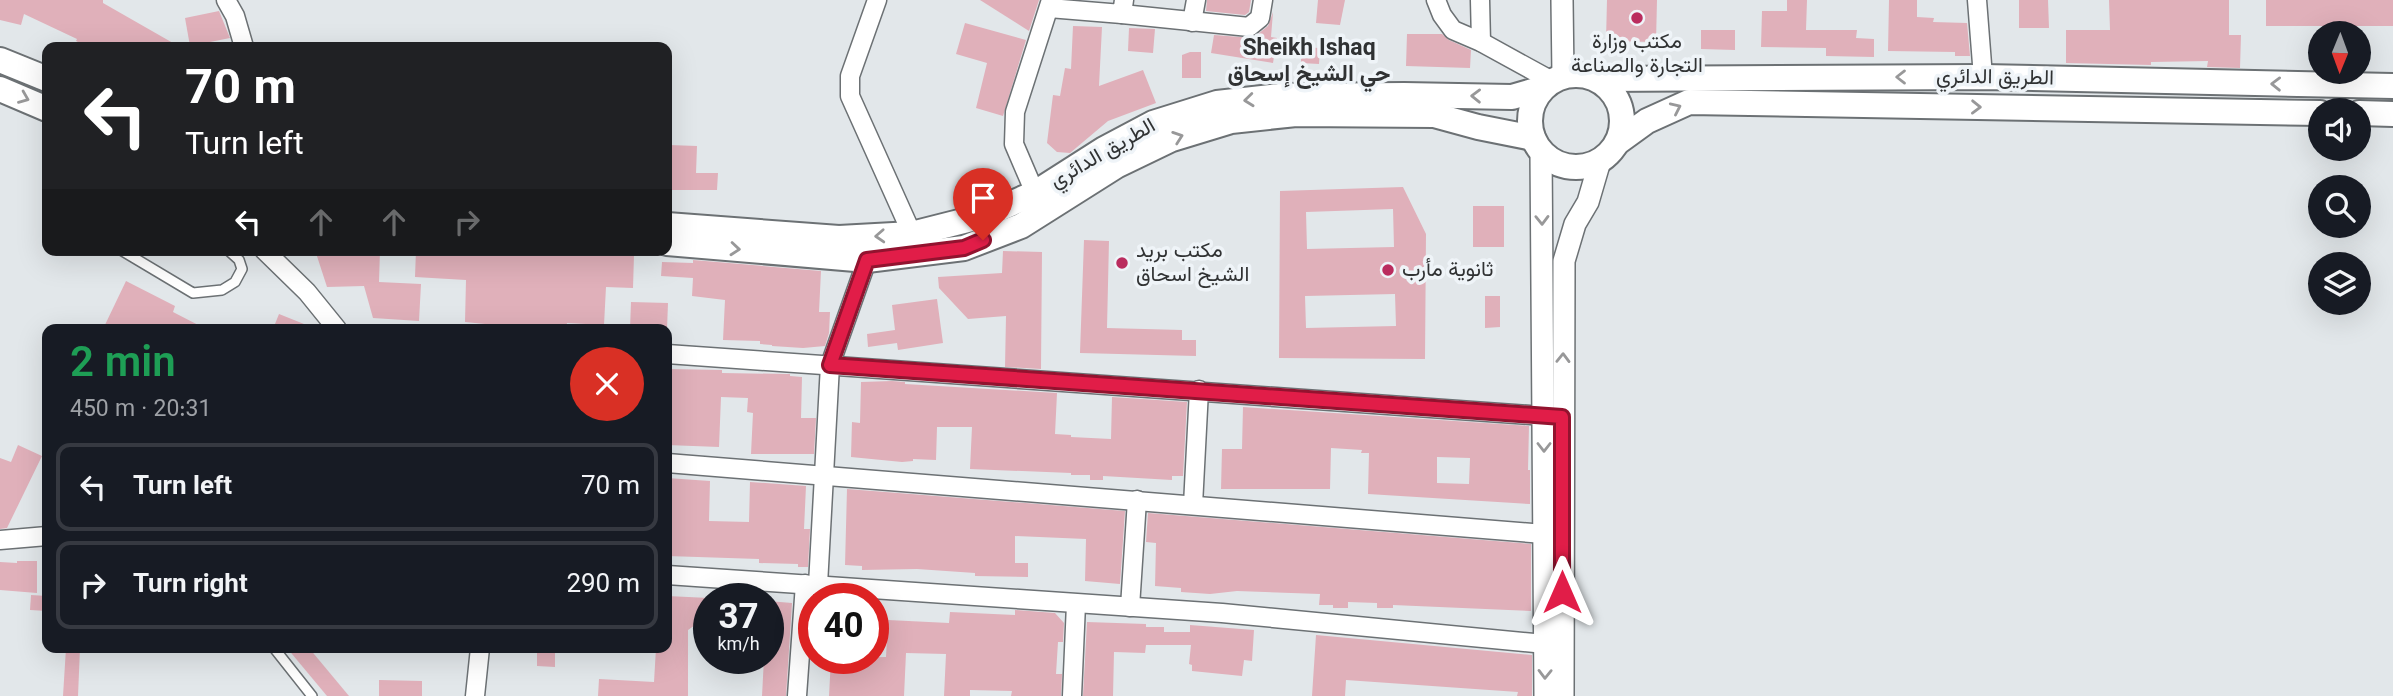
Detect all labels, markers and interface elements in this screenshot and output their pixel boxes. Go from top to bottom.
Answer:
marker: مكتب وزارة التجارة والصناعة [1629,10,1645,26]
north arrow [2308,21,2371,84]
map controls [2308,21,2371,315]
place label: مكتب وزارة التجارة والصناعة [1571,26,1703,83]
district label: Sheikh Ishaq حي الشيخ إسحاق [1227,31,1391,93]
text: 70 m [185,53,296,129]
street label: الطريق الدائري [1936,60,2054,96]
one-way arrow [1896,69,1906,85]
icon: left [70,70,161,161]
one-way arrow [2270,76,2281,91]
one-way arrow [1470,89,1481,104]
one-way arrow [17,90,29,104]
one-way arrow [1243,92,1255,107]
button: sound [2308,98,2371,161]
one-way arrow [1971,99,1982,114]
one-way arrow [1669,102,1681,116]
street label: الطريق الدائري [1044,110,1162,198]
text: Turn left [185,121,304,171]
one-way arrow [1172,132,1184,146]
pin [953,168,1013,240]
button: search [2308,175,2371,238]
icon: arrive [964,179,1002,217]
icon: left [229,203,267,241]
icon: ahead [302,203,340,241]
icon: ahead [375,203,413,241]
icon: right [448,203,486,241]
one-way arrow [1534,215,1550,225]
one-way arrow [874,228,885,243]
place label: مكتب بريد الشيخ اسحاق [1136,235,1249,292]
one-way arrow [730,241,741,256]
button: layers [2308,252,2371,315]
place label: ثانوية مأرب [1402,254,1494,287]
marker: مكتب بريد الشيخ اسحاق [1114,255,1130,271]
marker: ثانوية مأرب [1380,262,1396,278]
text: 2 min [70,333,176,399]
button: close [570,347,644,421]
one-way arrow [1555,353,1571,363]
text: 450 m · 20:31 [70,392,211,428]
one-way arrow [1536,442,1552,453]
text: Turn left [133,467,232,508]
text: 70 m [581,467,640,508]
icon: left [74,468,112,506]
position arrow [1525,555,1599,629]
text: Turn right [133,565,248,606]
text: 290 m [566,565,640,606]
icon: right [74,566,112,604]
speed limit sign: 40 [798,583,889,674]
text: 37 [718,592,759,647]
text: km/h [717,632,760,660]
one-way arrow [1537,670,1553,680]

